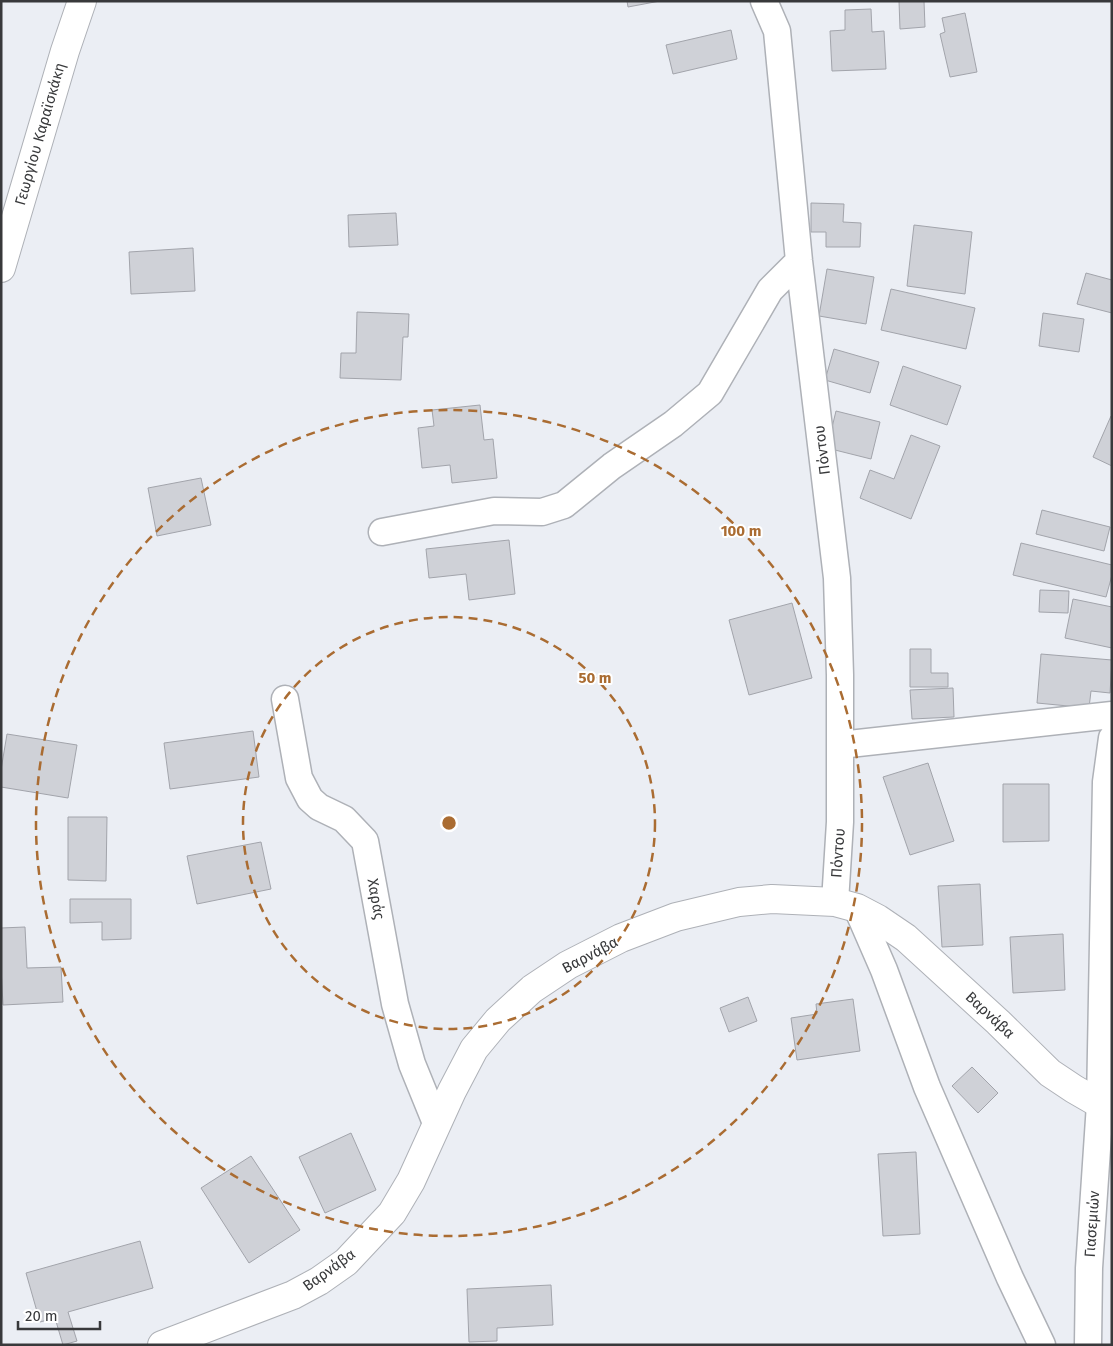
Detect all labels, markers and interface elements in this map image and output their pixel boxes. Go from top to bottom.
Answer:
street label: Γεωργίου Καραϊσκάκη [11,61,69,207]
street label: Πόντου [810,424,834,476]
text: 100 m [721,522,761,540]
text: 50 m [578,669,612,687]
centre of rings [440,814,458,832]
street label: Πόντου [827,827,849,879]
street label: Χαράς [364,877,388,921]
street label: Βαρνάβα [559,933,621,977]
street label: Βαρνάβα [962,988,1018,1042]
street label: Γιασεμιών [1081,1189,1103,1258]
street label: Βαρνάβα [299,1245,359,1295]
scale bar [18,1298,100,1330]
text: 20 m [25,1307,58,1325]

